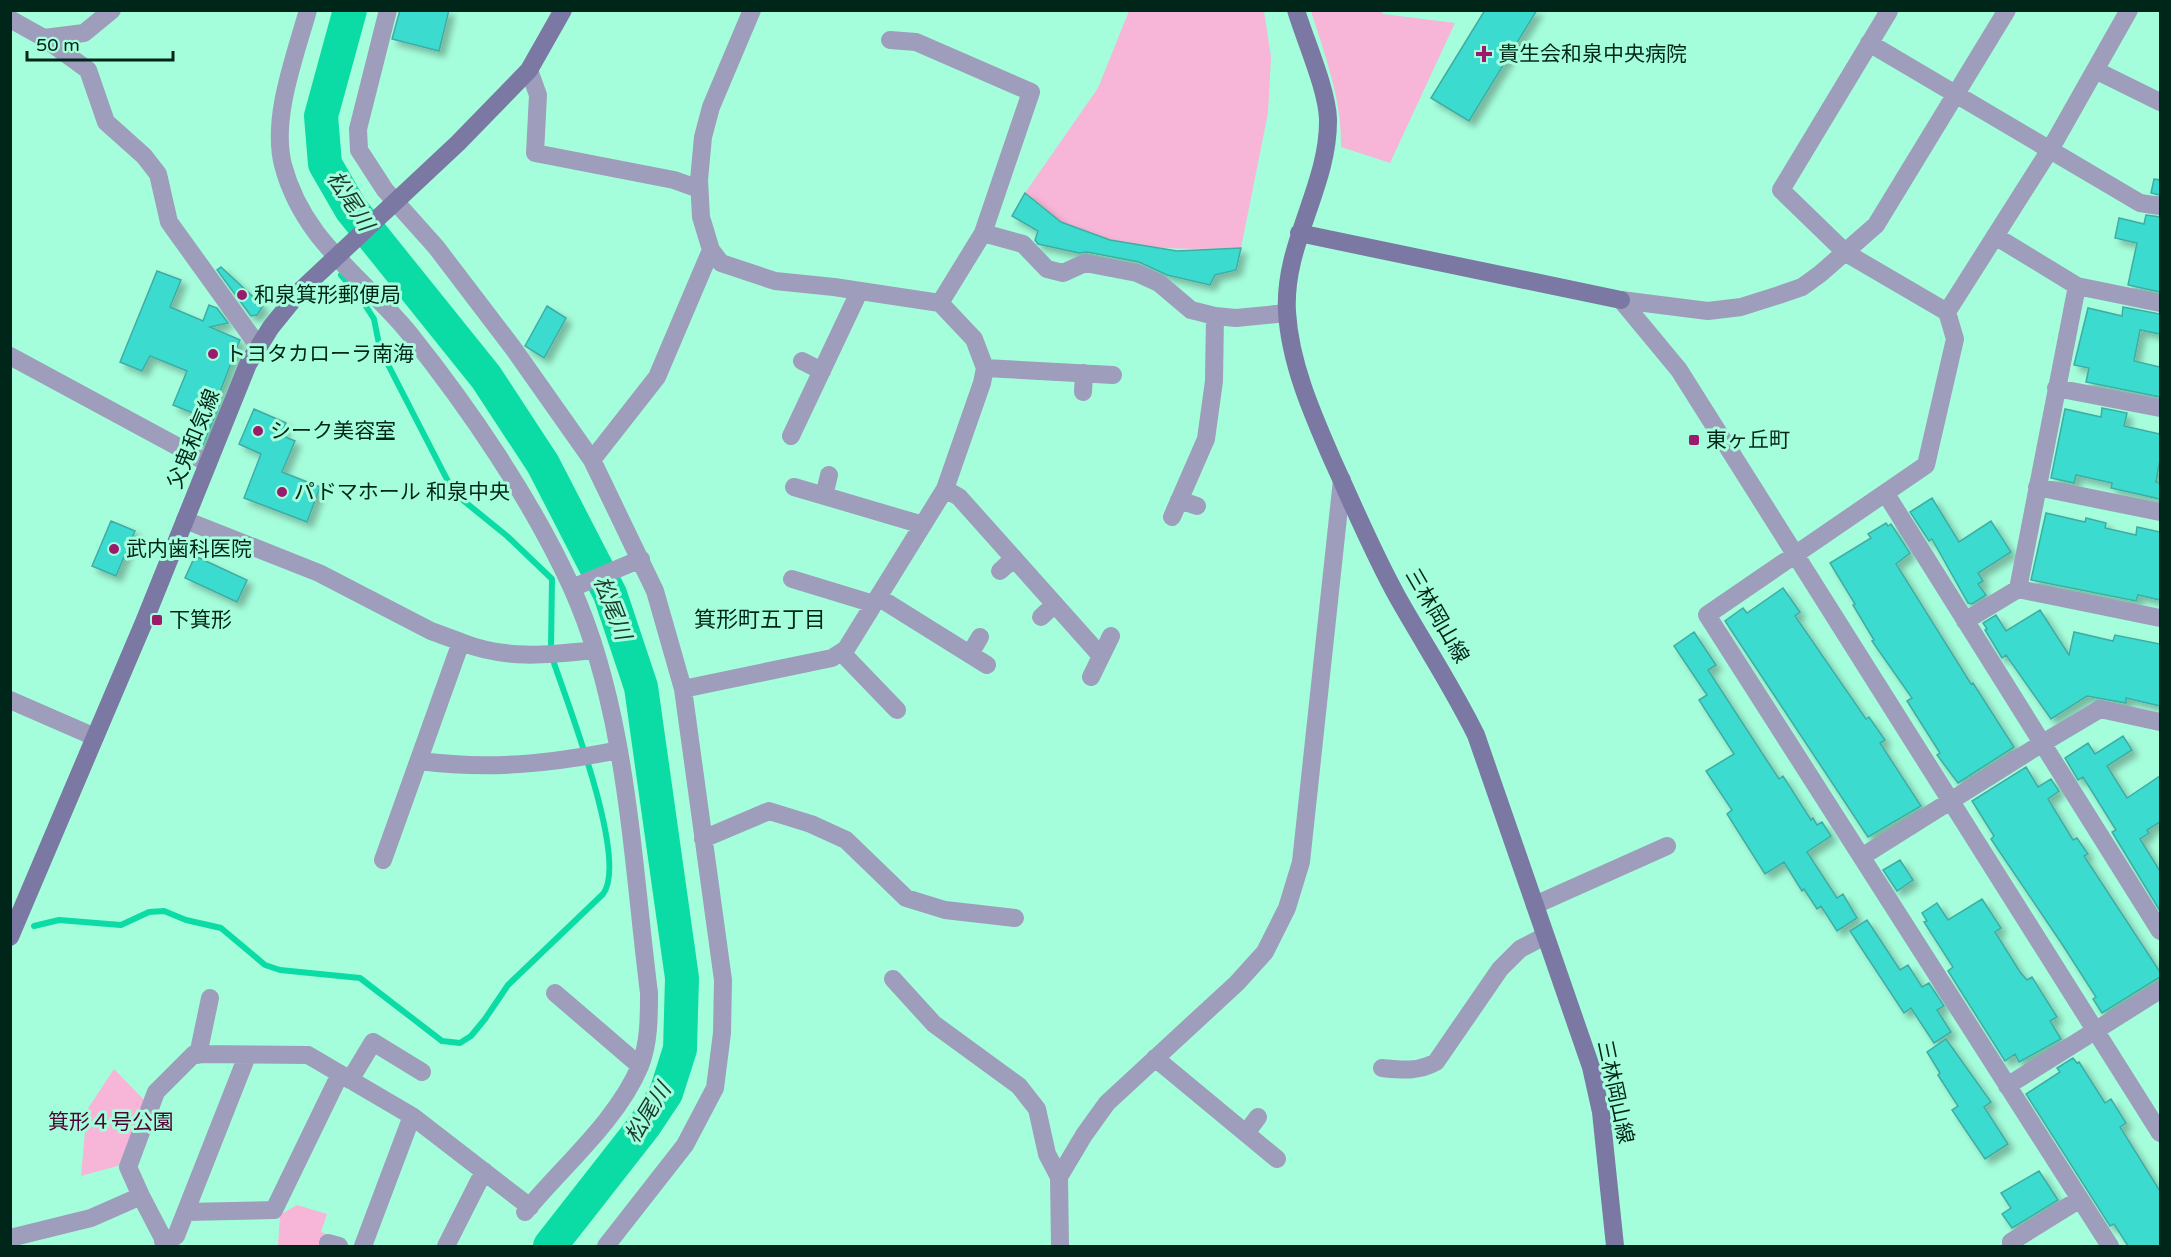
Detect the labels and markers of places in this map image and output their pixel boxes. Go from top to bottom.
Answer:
place label: 貴生会和泉中央病院 [1498,42,1687,67]
marker: 貴生会和泉中央病院 [1475,45,1493,63]
place label: 和泉箕形郵便局 [254,283,401,308]
marker: 和泉箕形郵便局 [235,288,249,302]
place label: トヨタカローラ南海 [225,342,414,367]
marker: トヨタカローラ南海 [206,347,220,361]
place label: シーク美容室 [270,419,396,444]
marker: シーク美容室 [251,424,265,438]
place label: 東ヶ丘町 [1706,428,1790,453]
marker: 東ヶ丘町 [1687,433,1701,447]
place label: パドマホール 和泉中央 [294,480,510,505]
marker: パドマホール 和泉中央 [275,485,289,499]
place label: 武内歯科医院 [126,537,252,562]
marker: 武内歯科医院 [107,542,121,556]
place label: 下箕形 [169,608,232,633]
marker: 下箕形 [150,613,164,627]

